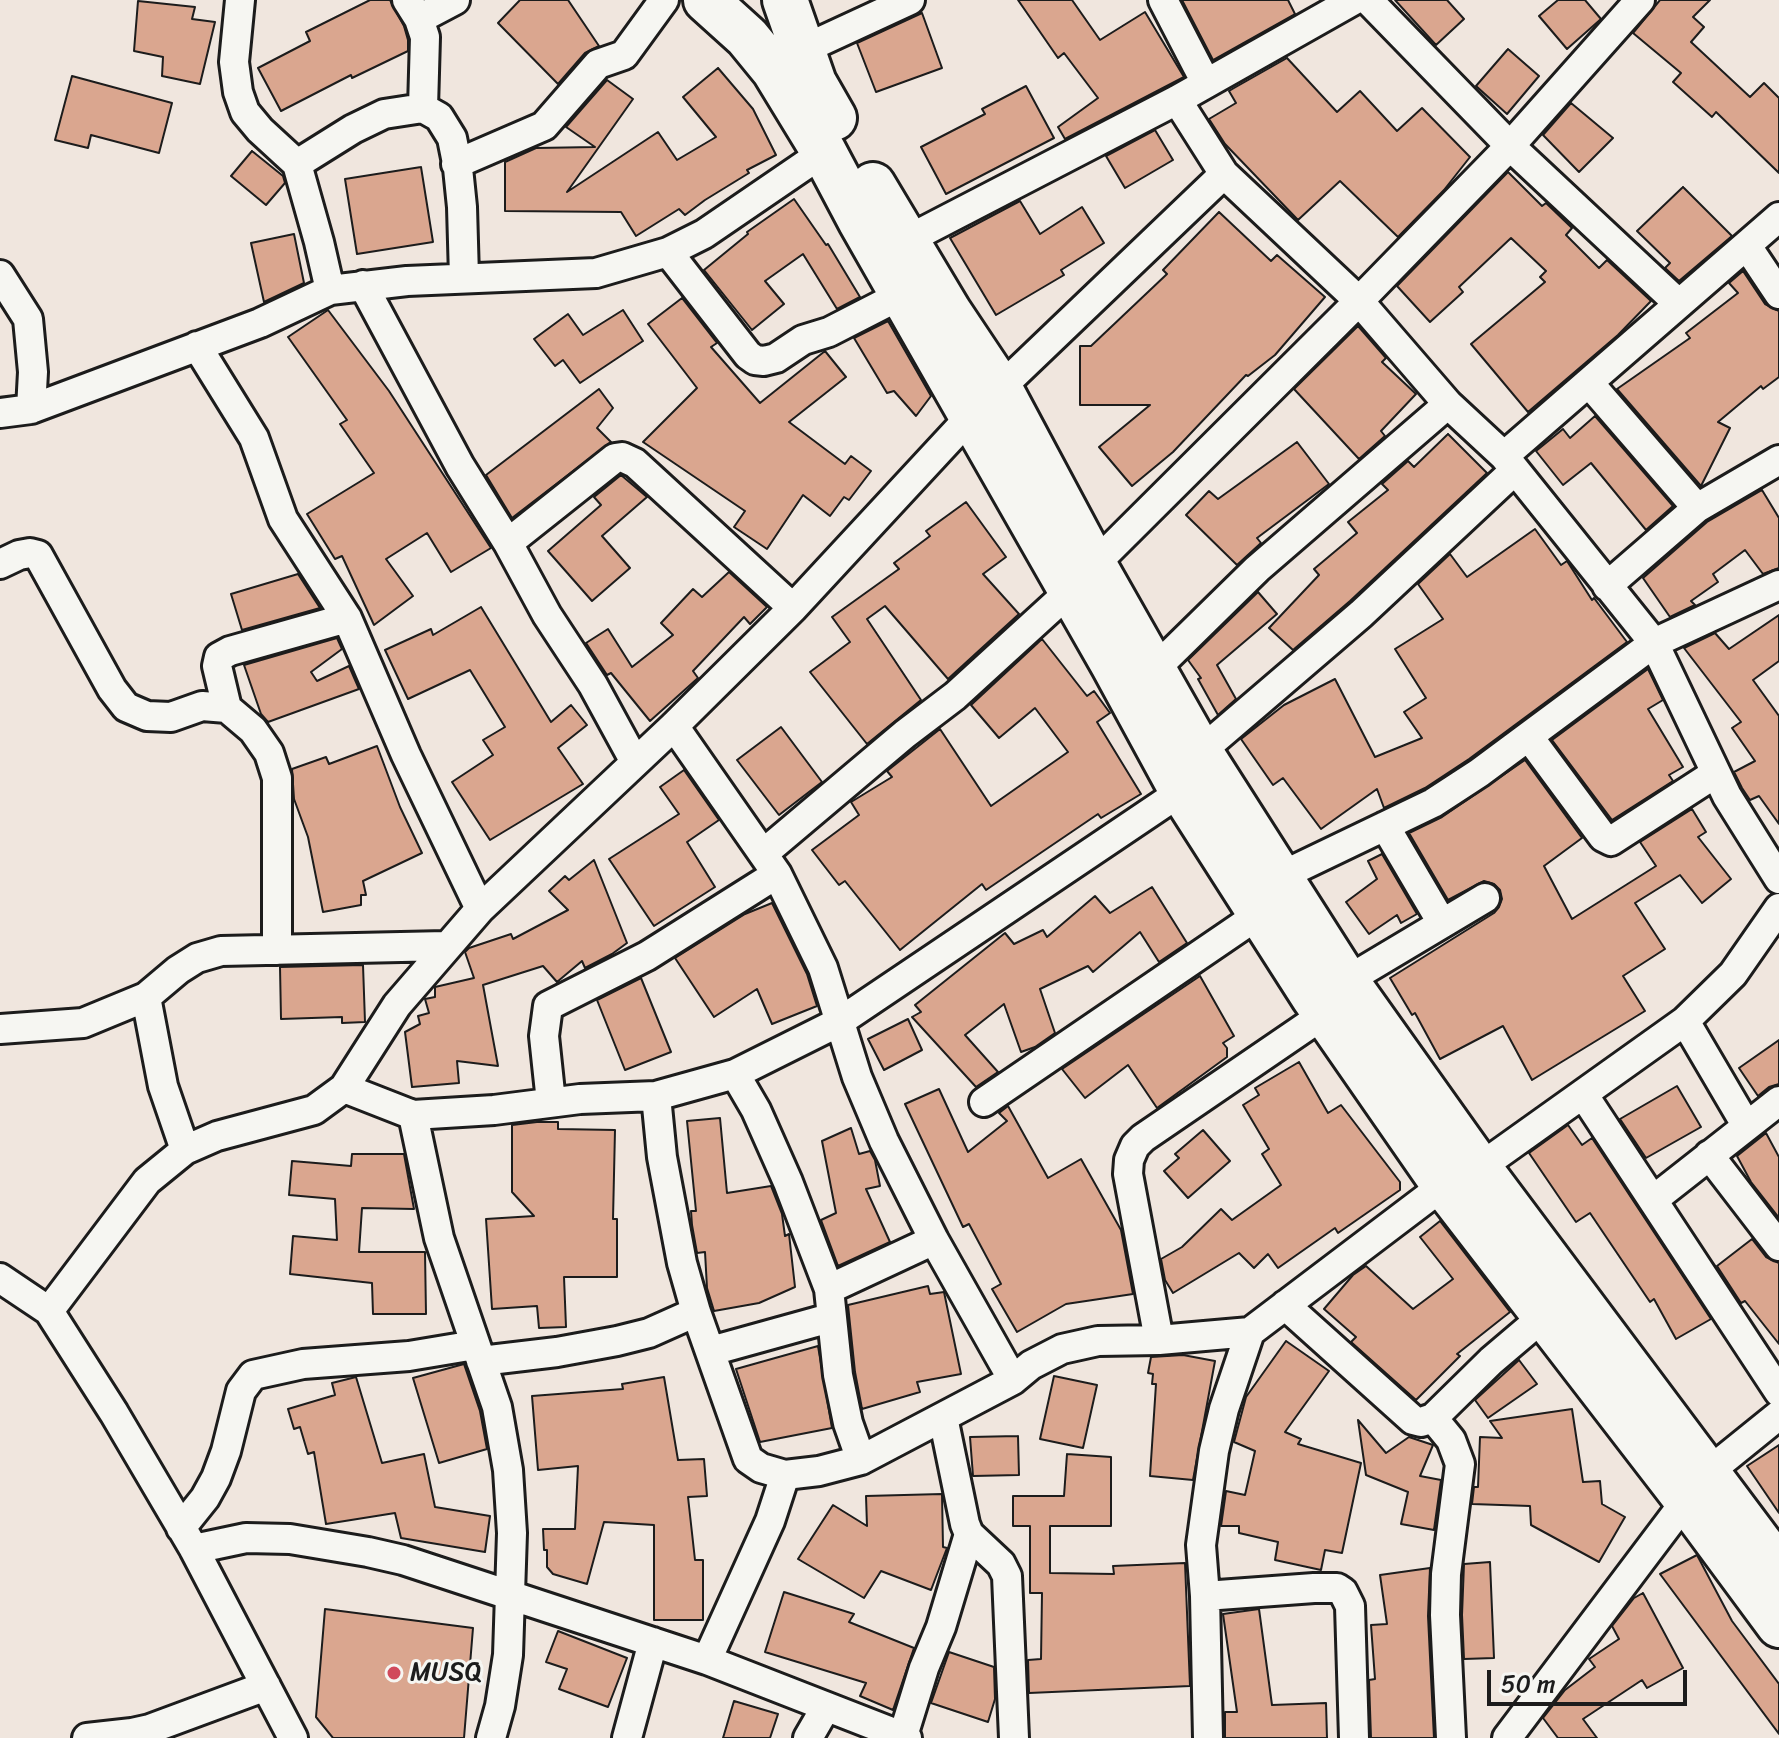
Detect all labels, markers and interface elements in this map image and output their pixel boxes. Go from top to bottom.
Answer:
scale bar [1491,1654,1691,1704]
place label: MUSQ [410,1657,482,1689]
text: 50 m [1501,1663,1556,1705]
marker: MUSQ [385,1664,403,1682]

